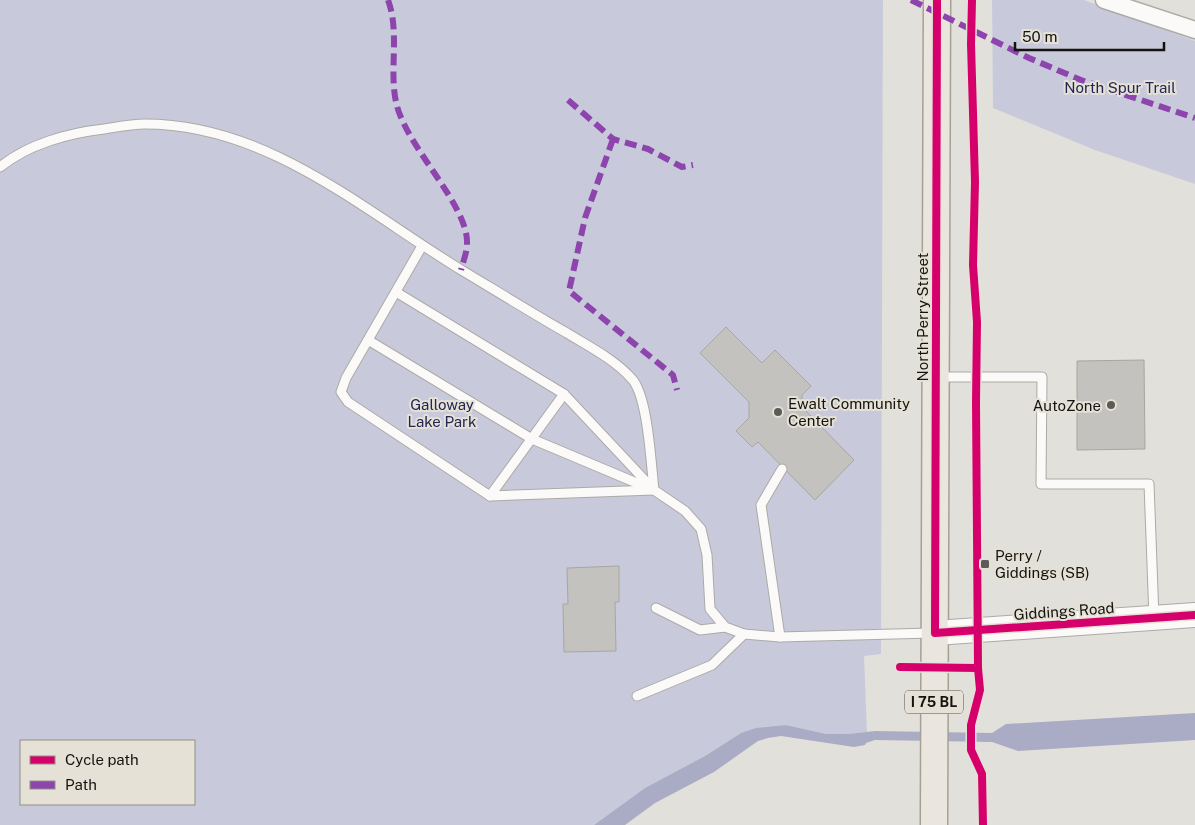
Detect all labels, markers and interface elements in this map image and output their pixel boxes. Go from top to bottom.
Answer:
scale bar [1015,20,1164,52]
text: 50 m [1022,28,1057,45]
park label: North Spur Trail [1064,79,1176,96]
street label: North Perry Street [914,252,931,381]
place label: Ewalt Community Center [788,395,910,429]
park label: Galloway Lake Park [408,396,476,430]
place label: AutoZone [1033,397,1101,414]
marker: AutoZone [1105,399,1117,411]
marker: Ewalt Community Center [772,406,784,418]
place label: Perry / Giddings (SB) [995,547,1090,581]
marker: Perry / Giddings (SB) [979,558,991,570]
street label: Giddings Road [1013,599,1115,623]
road number: I 75 BL [905,690,963,714]
legend [20,740,195,805]
text: Cycle path [65,751,139,768]
text: Path [65,776,97,793]

